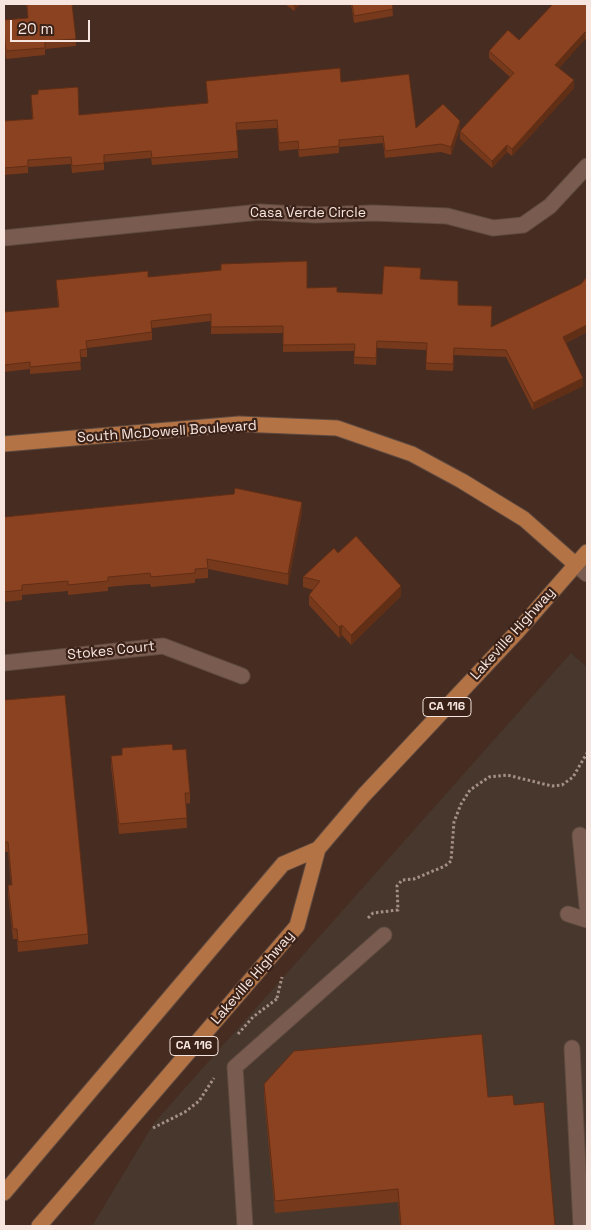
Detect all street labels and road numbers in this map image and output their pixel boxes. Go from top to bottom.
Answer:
street label: Casa Verde Circle [250,205,366,221]
street label: South McDowell Boulevard [77,417,257,447]
street label: Lakeville Highway [467,584,559,684]
street label: Stokes Court [66,638,156,664]
road number: CA 116 [423,698,471,716]
street label: Lakeville Highway [208,928,298,1028]
road number: CA 116 [170,1036,218,1056]

